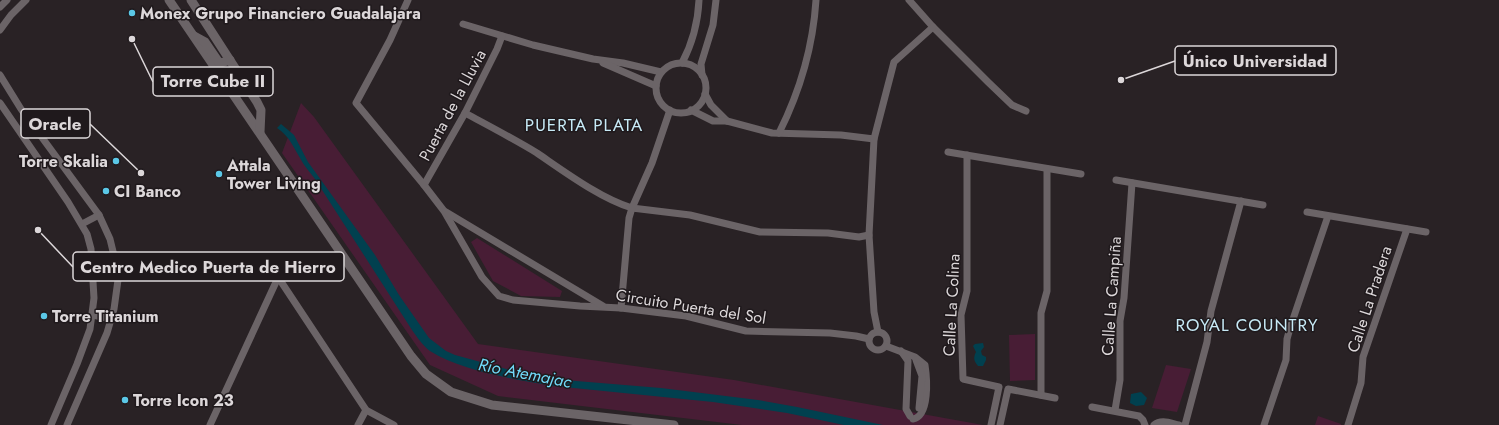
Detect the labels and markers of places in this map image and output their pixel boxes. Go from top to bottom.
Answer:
place label: Monex Grupo Financiero Guadalajara [140,2,421,25]
marker: Monex Grupo Financiero Guadalajara [127,8,137,18]
callout: Único Universidad [1175,46,1336,75]
callout: Torre Cube II [153,67,273,96]
callout: Oracle [21,109,90,138]
place label: Torre Skalia [19,150,108,173]
place label: Attala Tower Living [226,154,321,195]
marker: Torre Skalia [111,156,121,166]
marker: Attala Tower Living [214,169,224,179]
place label: CI Banco [114,180,181,203]
marker: CI Banco [101,186,111,196]
callout: Centro Medico Puerta de Hierro [73,252,344,281]
place label: Torre Titanium [52,305,159,328]
marker: Torre Titanium [39,311,49,321]
place label: Torre Icon 23 [133,389,234,412]
marker: Torre Icon 23 [120,395,130,405]

